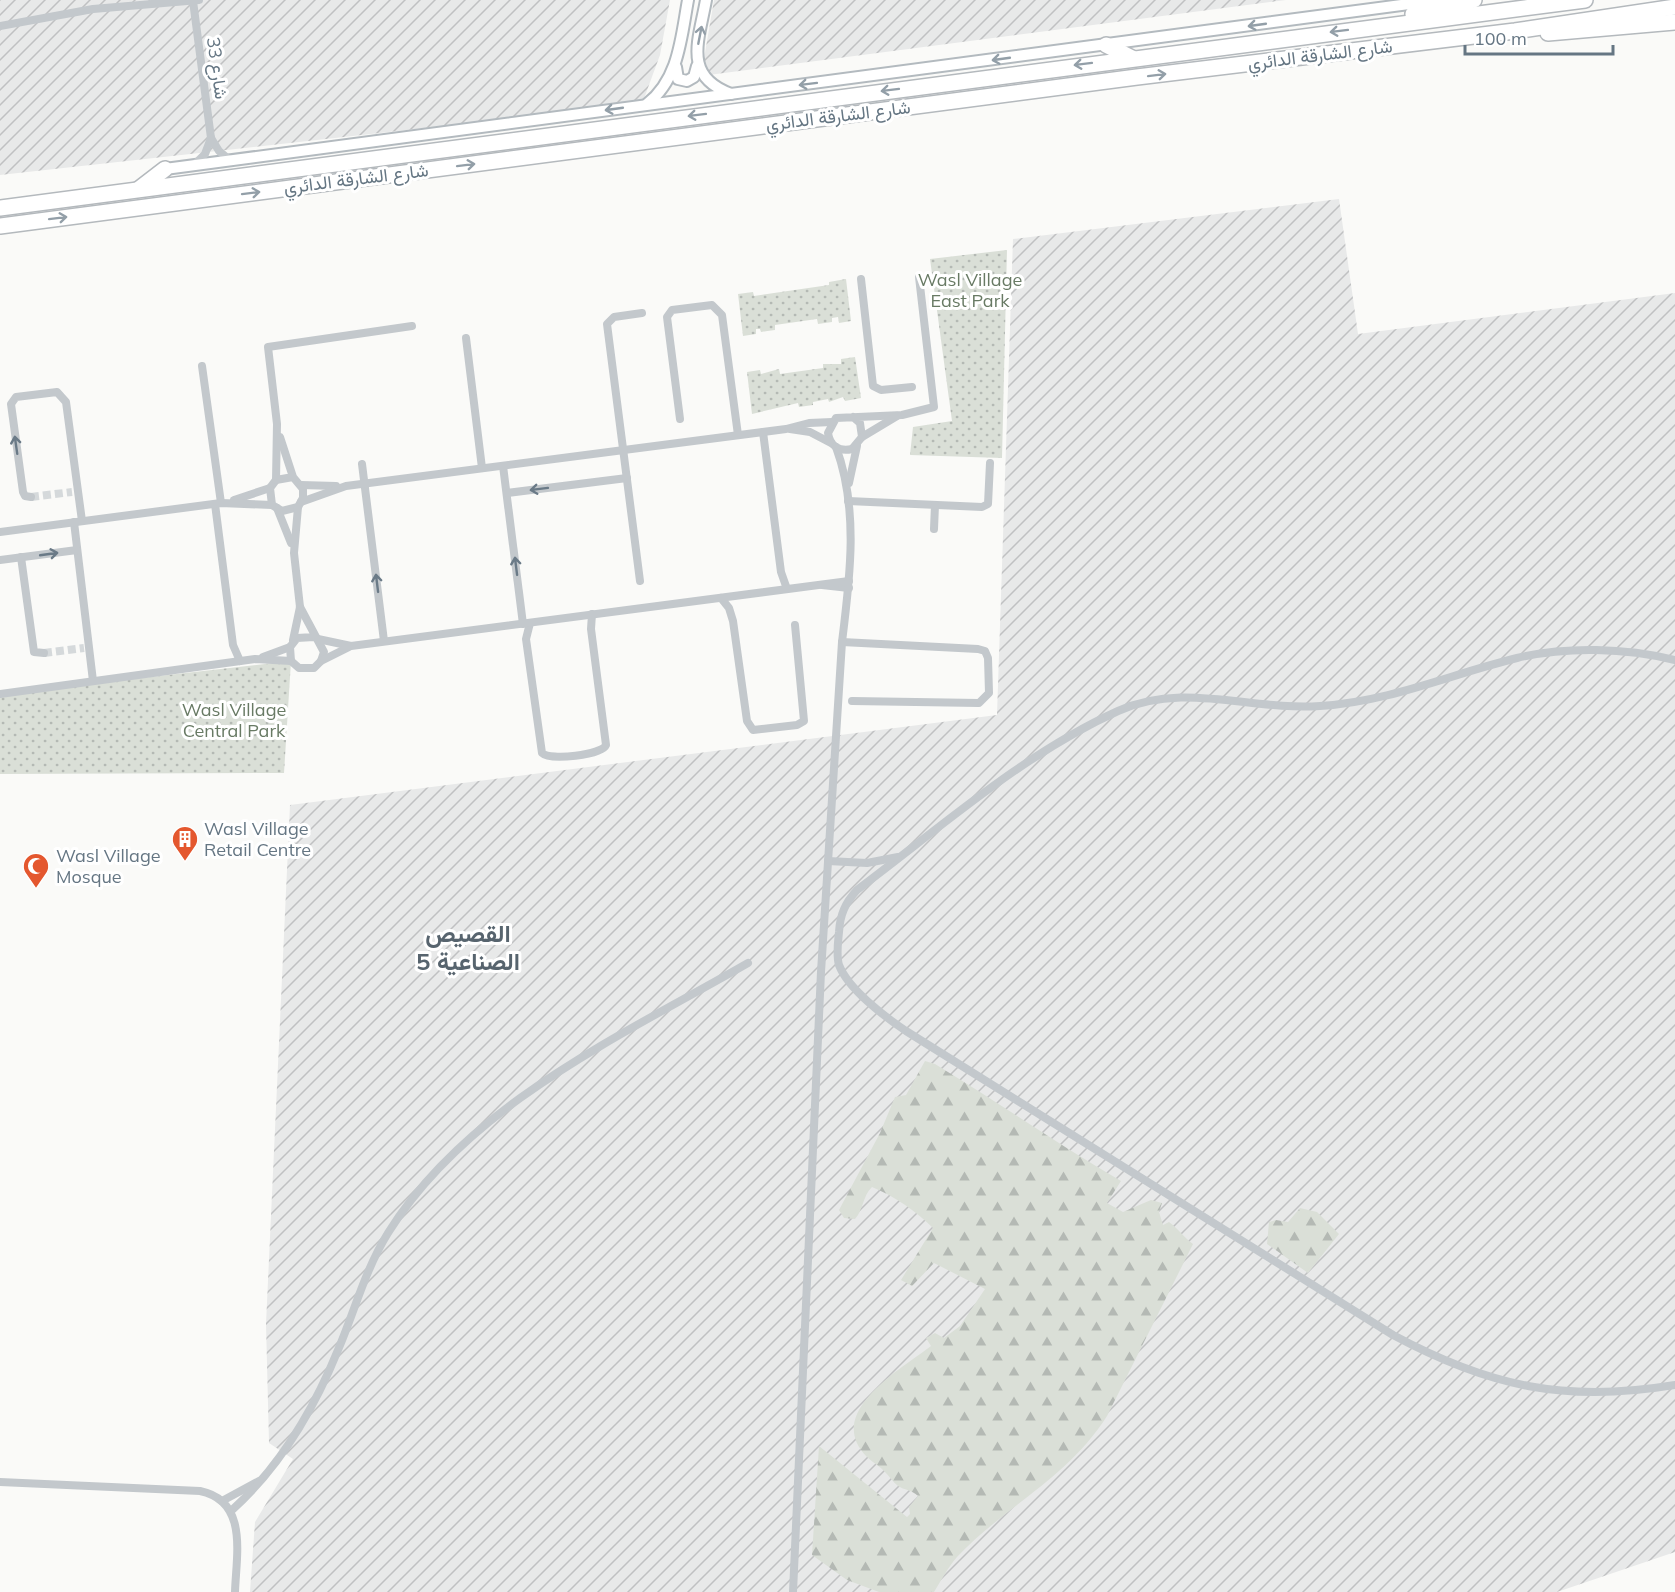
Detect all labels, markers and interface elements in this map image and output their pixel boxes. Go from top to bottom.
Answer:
scale bar [1465,18,1614,56]
one-way arrow [1247,20,1267,31]
one-way arrow [694,25,705,45]
one-way arrow [1330,25,1350,36]
text: 100 m [1474,27,1527,50]
street label: شارع الشارقة الدائري [1246,34,1394,79]
street label: شارع 33 [201,35,233,101]
one-way arrow [992,53,1011,64]
one-way arrow [1074,59,1094,70]
one-way arrow [1146,69,1166,80]
one-way arrow [798,79,818,90]
one-way arrow [881,84,901,95]
street label: شارع الشارقة الدائري [764,95,912,140]
one-way arrow [605,103,625,114]
one-way arrow [687,110,707,121]
street label: شارع الشارقة الدائري [282,158,430,203]
one-way arrow [455,159,475,170]
one-way arrow [241,187,261,198]
one-way arrow [48,213,67,224]
park label: Wasl Village East Park [918,268,1022,312]
one-way arrow [11,435,22,455]
one-way arrow [530,484,550,495]
one-way arrow [39,548,59,559]
one-way arrow [510,557,521,576]
one-way arrow [371,574,382,594]
park label: Wasl Village Central Park [182,698,286,742]
place label: Wasl Village Retail Centre [204,817,311,861]
building icon: Wasl Village Retail Centre [170,824,200,862]
place label: Wasl Village Mosque [56,844,161,888]
mosque icon: Wasl Village Mosque [21,851,51,889]
district label: القصيص الصناعية 5 [416,918,520,976]

